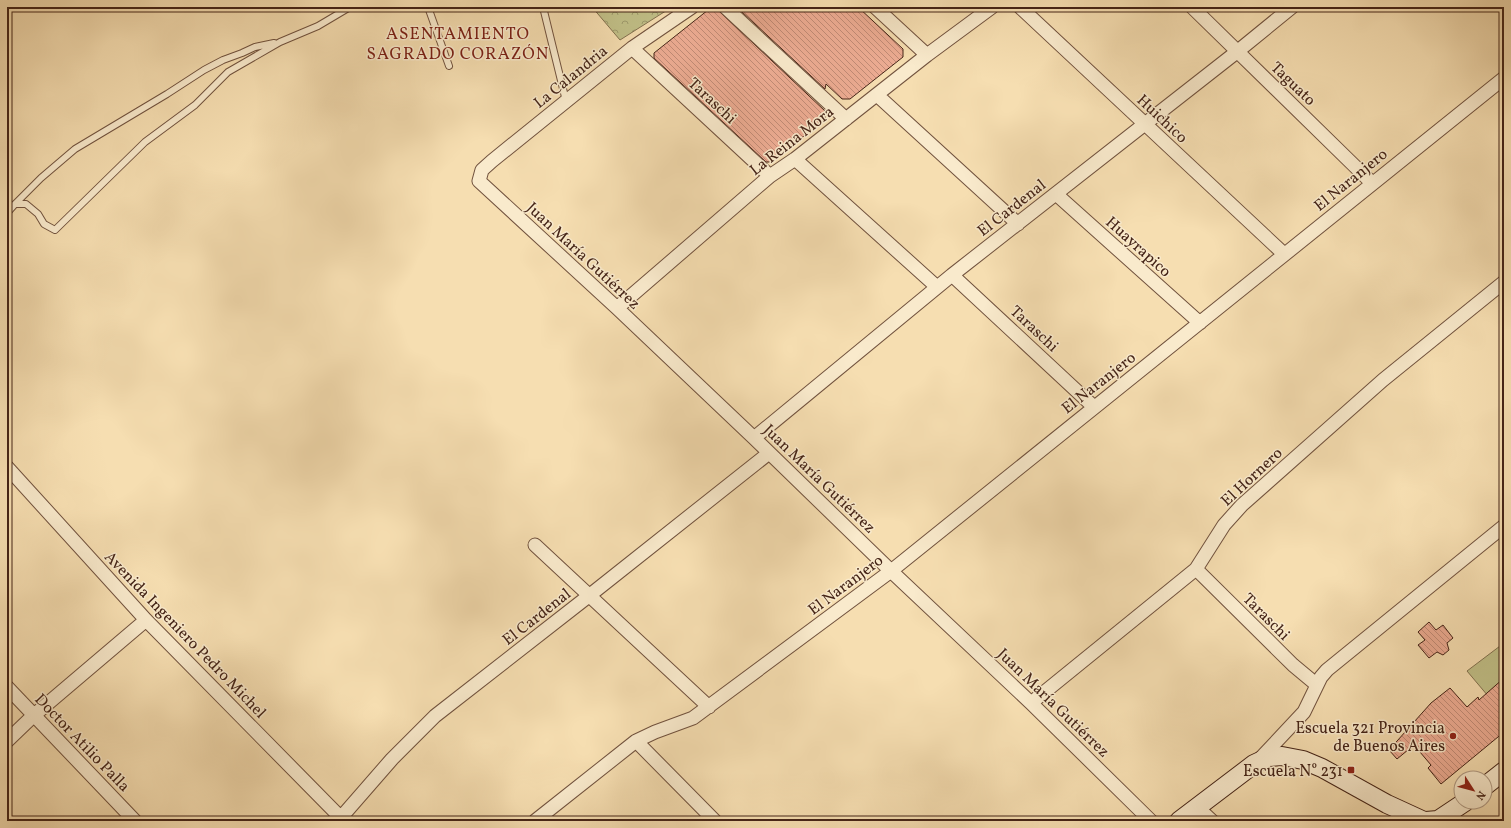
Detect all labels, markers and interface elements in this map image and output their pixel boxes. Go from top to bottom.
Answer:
district label: ASENTAMIENTO SAGRADO CORAZÓN [367,23,549,66]
street label: La Calandria [530,41,613,114]
street label: Taguato [1265,57,1320,112]
street label: Taraschi [683,73,741,130]
street label: Huichico [1131,90,1192,149]
street label: La Reina Mora [745,102,839,182]
street label: El Naranjero [1310,144,1393,217]
street label: El Cardenal [973,175,1051,242]
street label: Juan María Gutiérrez [521,198,644,315]
street label: Huayrapico [1100,212,1175,283]
street label: Taraschi [1005,301,1063,358]
street label: El Naranjero [1057,348,1141,420]
street label: Juan María Gutiérrez [758,420,880,539]
street label: El Hornero [1217,443,1288,512]
street label: Avenida Ingeniero Pedro Michel [99,547,271,724]
street label: El Naranjero [804,550,888,621]
street label: El Cardenal [498,584,576,651]
street label: Taraschi [1237,589,1294,646]
street label: Juan María Gutiérrez [992,644,1114,763]
street label: Doctor Atilio Palla [29,689,134,797]
place label: Escuela 321 Provincia de Buenos Aires [1296,718,1445,758]
marker: Escuela 321 Provincia de Buenos Aires [1448,731,1458,741]
place label: Escuela N° 231 [1243,761,1343,783]
marker: Escuela N° 231 [1346,765,1356,775]
north arrow [1453,770,1493,810]
text: N [1471,787,1488,803]

